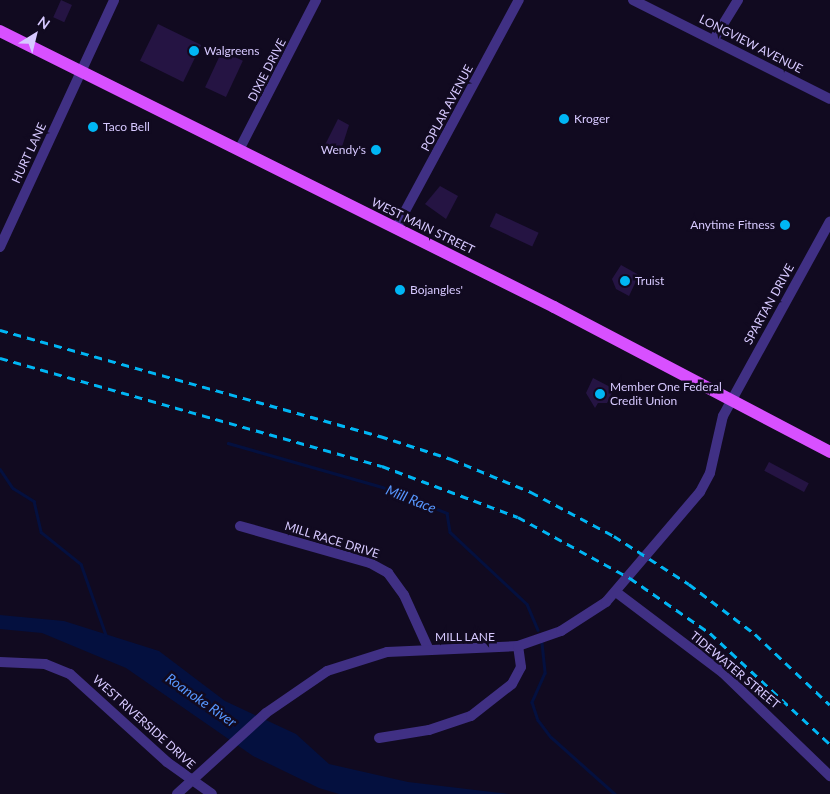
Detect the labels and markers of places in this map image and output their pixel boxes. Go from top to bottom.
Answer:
place label: Walgreens [204,44,259,58]
marker: Walgreens [188,45,200,57]
place label: Kroger [574,112,610,126]
marker: Kroger [558,113,570,125]
place label: Taco Bell [103,120,150,134]
marker: Taco Bell [87,121,99,133]
place label: Wendy's [321,143,366,157]
marker: Wendy's [370,144,382,156]
place label: Anytime Fitness [690,218,775,232]
marker: Anytime Fitness [779,219,791,231]
place label: Truist [635,274,664,288]
marker: Truist [619,275,631,287]
place label: Bojangles' [410,283,463,297]
marker: Bojangles' [394,284,406,296]
place label: Member One Federal Credit Union [610,380,722,408]
marker: Member One Federal Credit Union [594,388,606,400]

